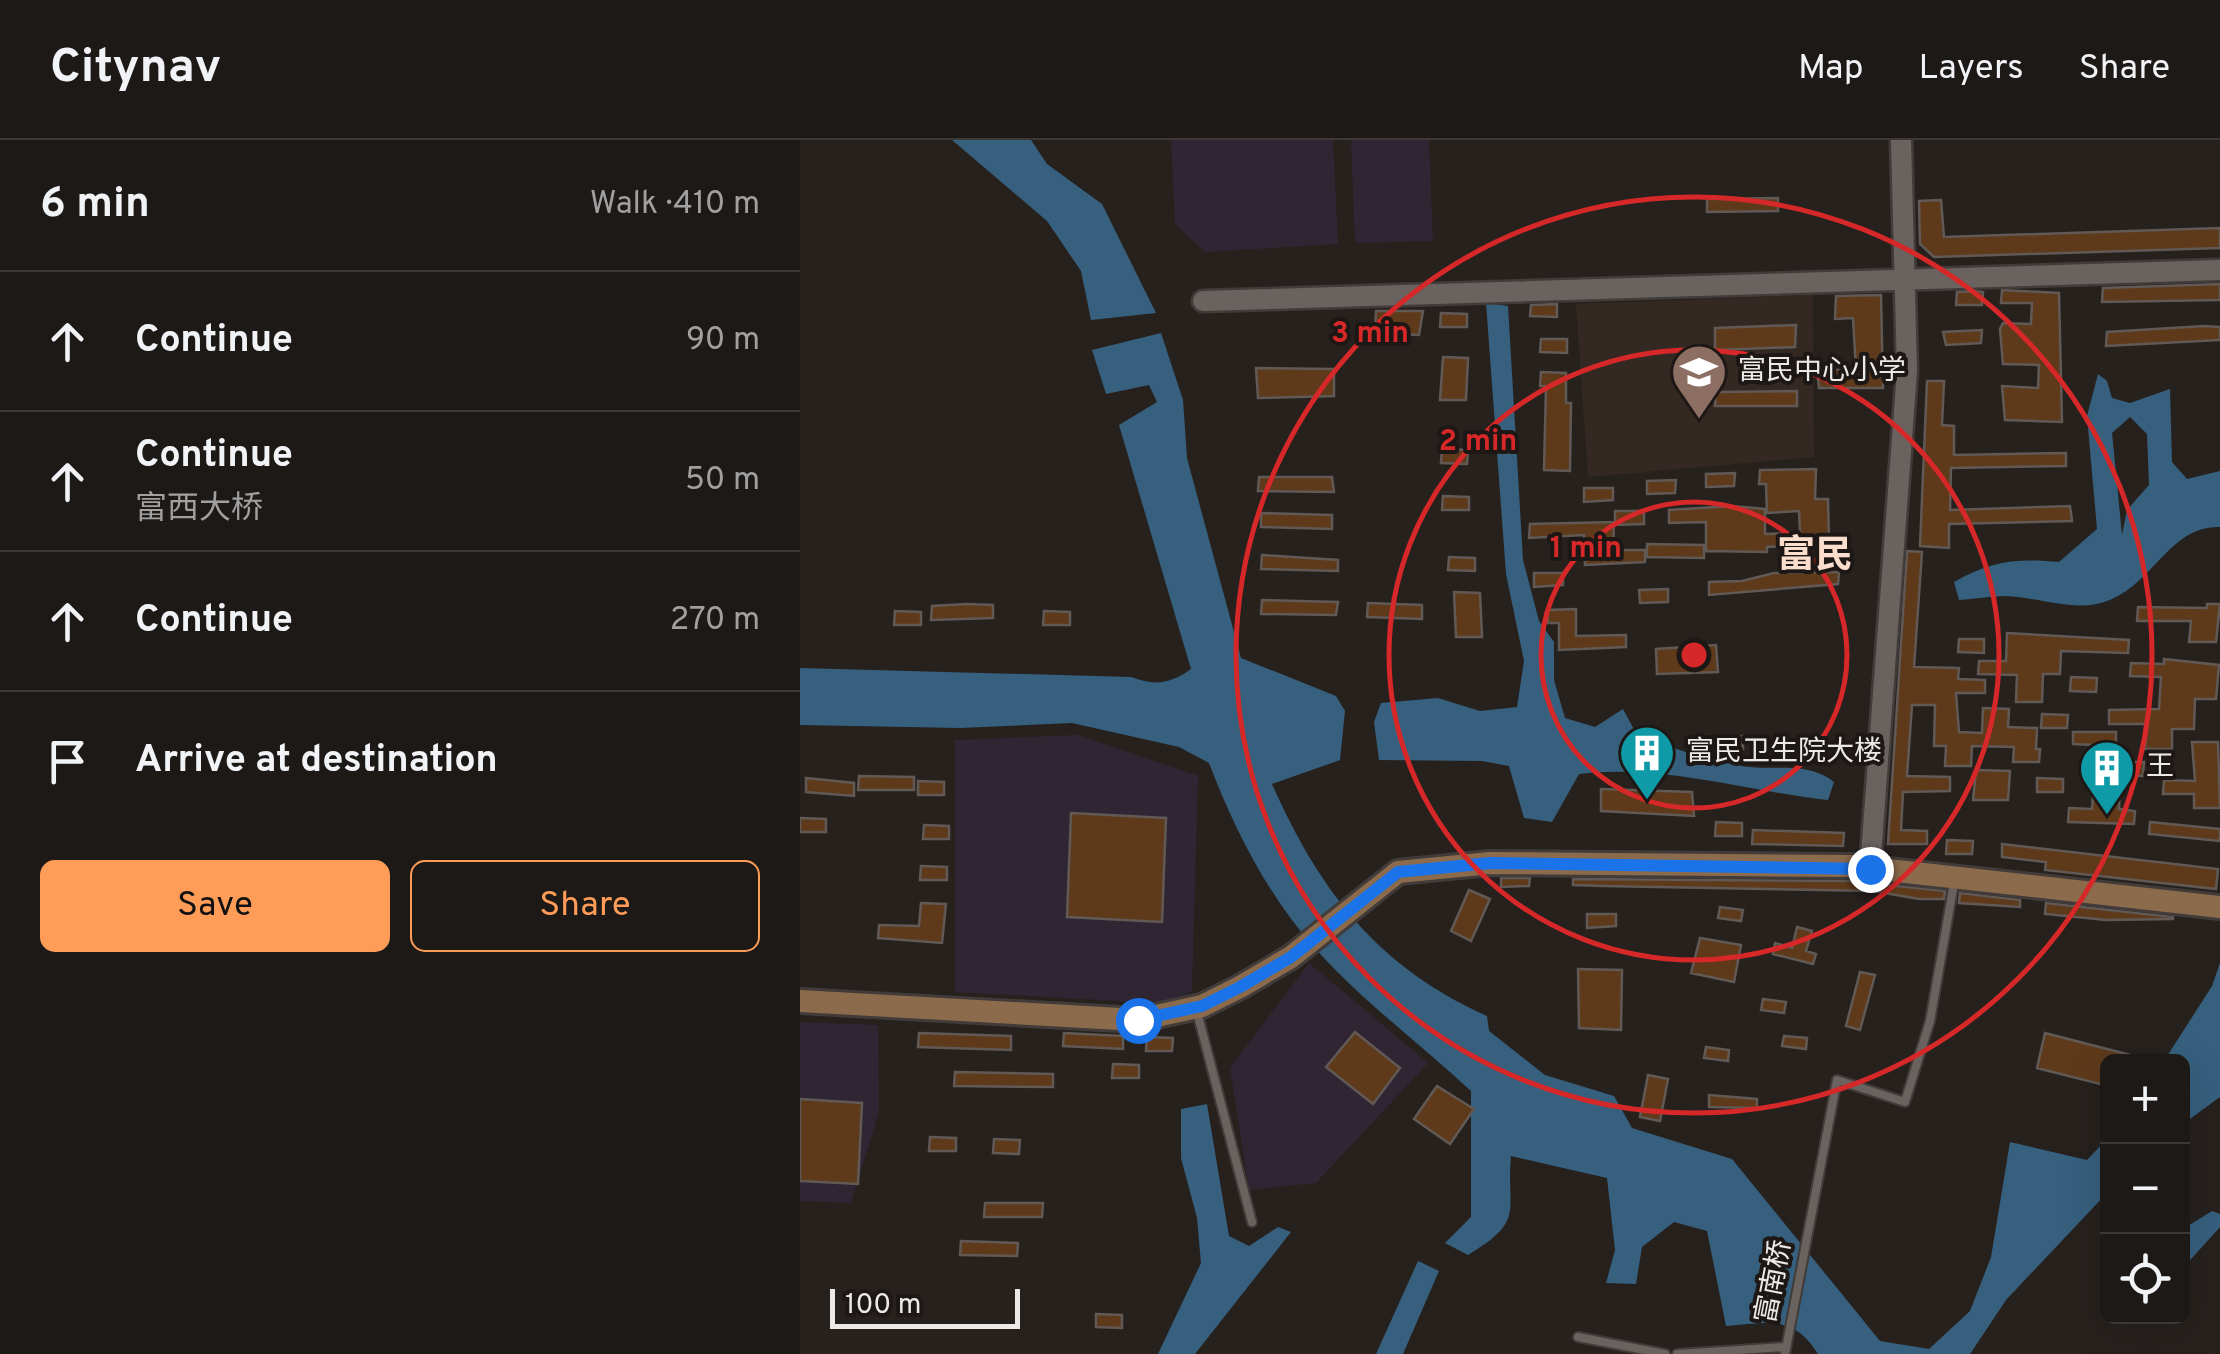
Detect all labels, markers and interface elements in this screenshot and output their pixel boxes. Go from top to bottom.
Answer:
text: Citynav [50,39,221,99]
text: Map [1798,47,1864,91]
text: Layers [1919,47,2024,91]
text: Share [2079,47,2170,91]
text: 6 min [40,179,150,232]
text: Walk · 410 m [590,185,760,225]
icon: ahead [40,314,95,369]
text: 3 min [1331,316,1409,353]
text: Continue [135,317,293,366]
text: 90 m [686,321,760,361]
school or university icon: 富民中心小学 [1669,342,1729,421]
place label: 富民中心小学 [1738,354,1906,390]
text: 2 min [1439,424,1517,461]
text: Continue [135,432,293,481]
icon: ahead [40,454,95,509]
text: 50 m [685,461,760,501]
text: 富西大桥 [135,490,263,530]
text: 1 min [1550,531,1622,568]
district label: 富民 [1777,533,1853,582]
icon: ahead [40,594,95,649]
text: Continue [135,597,293,646]
text: 270 m [670,601,760,641]
centre of rings [1676,637,1712,673]
building icon: 富民卫生院大楼 [1617,723,1677,802]
icon: arrive [40,734,95,789]
place label: 富民卫生院大楼 [1686,735,1882,771]
text: Arrive at destination [135,737,498,786]
building icon: 王 [2077,738,2137,817]
place label: 王 [2146,750,2174,786]
route end [1848,847,1894,893]
button: Save [40,860,390,952]
button: Share [410,860,760,952]
route start [1116,998,1162,1044]
map controls [2100,1054,2190,1324]
button: + [2100,1054,2190,1144]
button: − [2100,1144,2190,1234]
button: locate [2100,1234,2190,1324]
street label: 富南桥 [1749,1237,1801,1327]
scale bar [830,1284,1020,1328]
text: 100 m [845,1288,921,1324]

